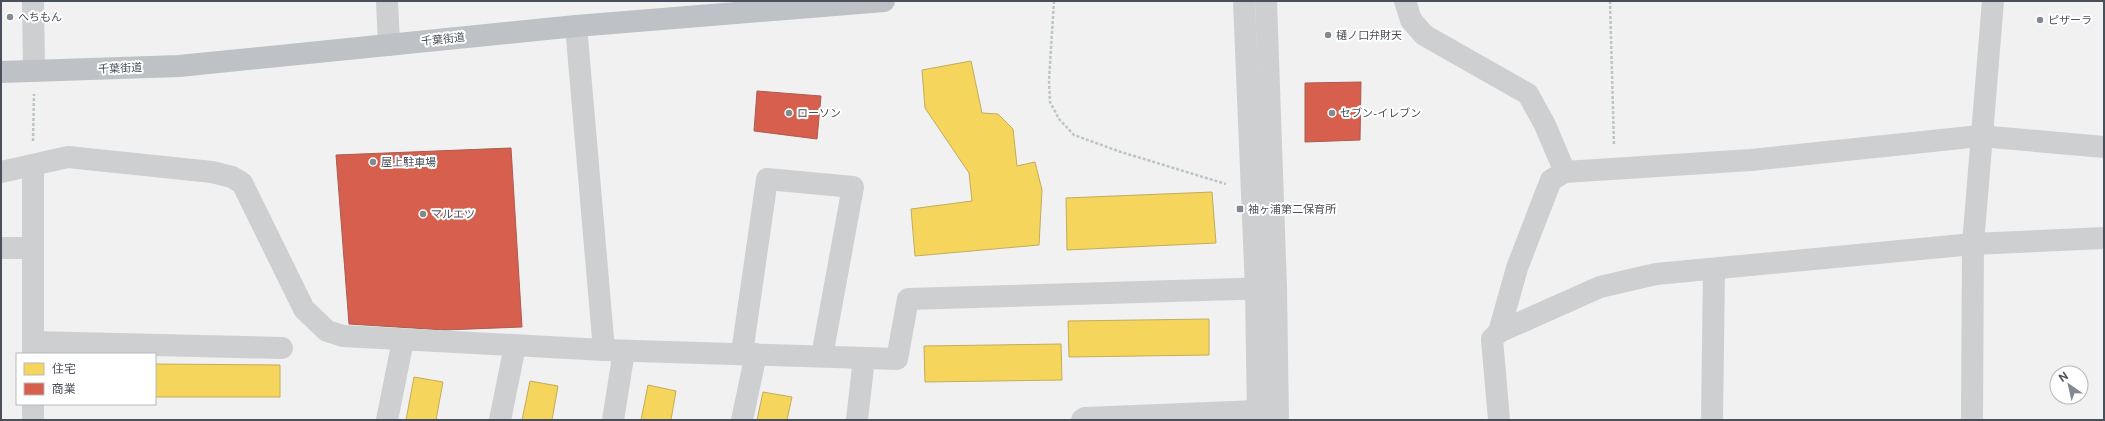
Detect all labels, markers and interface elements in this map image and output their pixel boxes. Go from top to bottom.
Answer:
place label: へちもん [18,11,62,23]
marker: へちもん [5,12,15,22]
place label: ピザーラ [2048,14,2092,26]
marker: ピザーラ [2035,15,2045,25]
place label: 樋ノ口弁財天 [1336,29,1402,41]
marker: 樋ノ口弁財天 [1323,30,1333,40]
street label: 千葉街道 [420,31,466,47]
street label: 千葉街道 [98,61,142,75]
place label: ローソン [797,107,841,119]
place label: セブン-イレブン [1340,107,1421,119]
marker: ローソン [784,108,794,118]
marker: セブン-イレブン [1327,108,1337,118]
place label: 屋上駐車場 [381,156,436,168]
marker: 屋上駐車場 [368,157,378,167]
place label: 袖ヶ浦第二保育所 [1248,203,1337,215]
marker: 袖ヶ浦第二保育所 [1235,204,1245,214]
place label: マルエツ [431,208,475,220]
marker: マルエツ [418,209,428,219]
legend [16,353,156,405]
text: 住宅 [52,362,76,376]
north arrow [2049,365,2089,405]
text: N [2056,369,2070,384]
text: 商業 [52,382,76,396]

